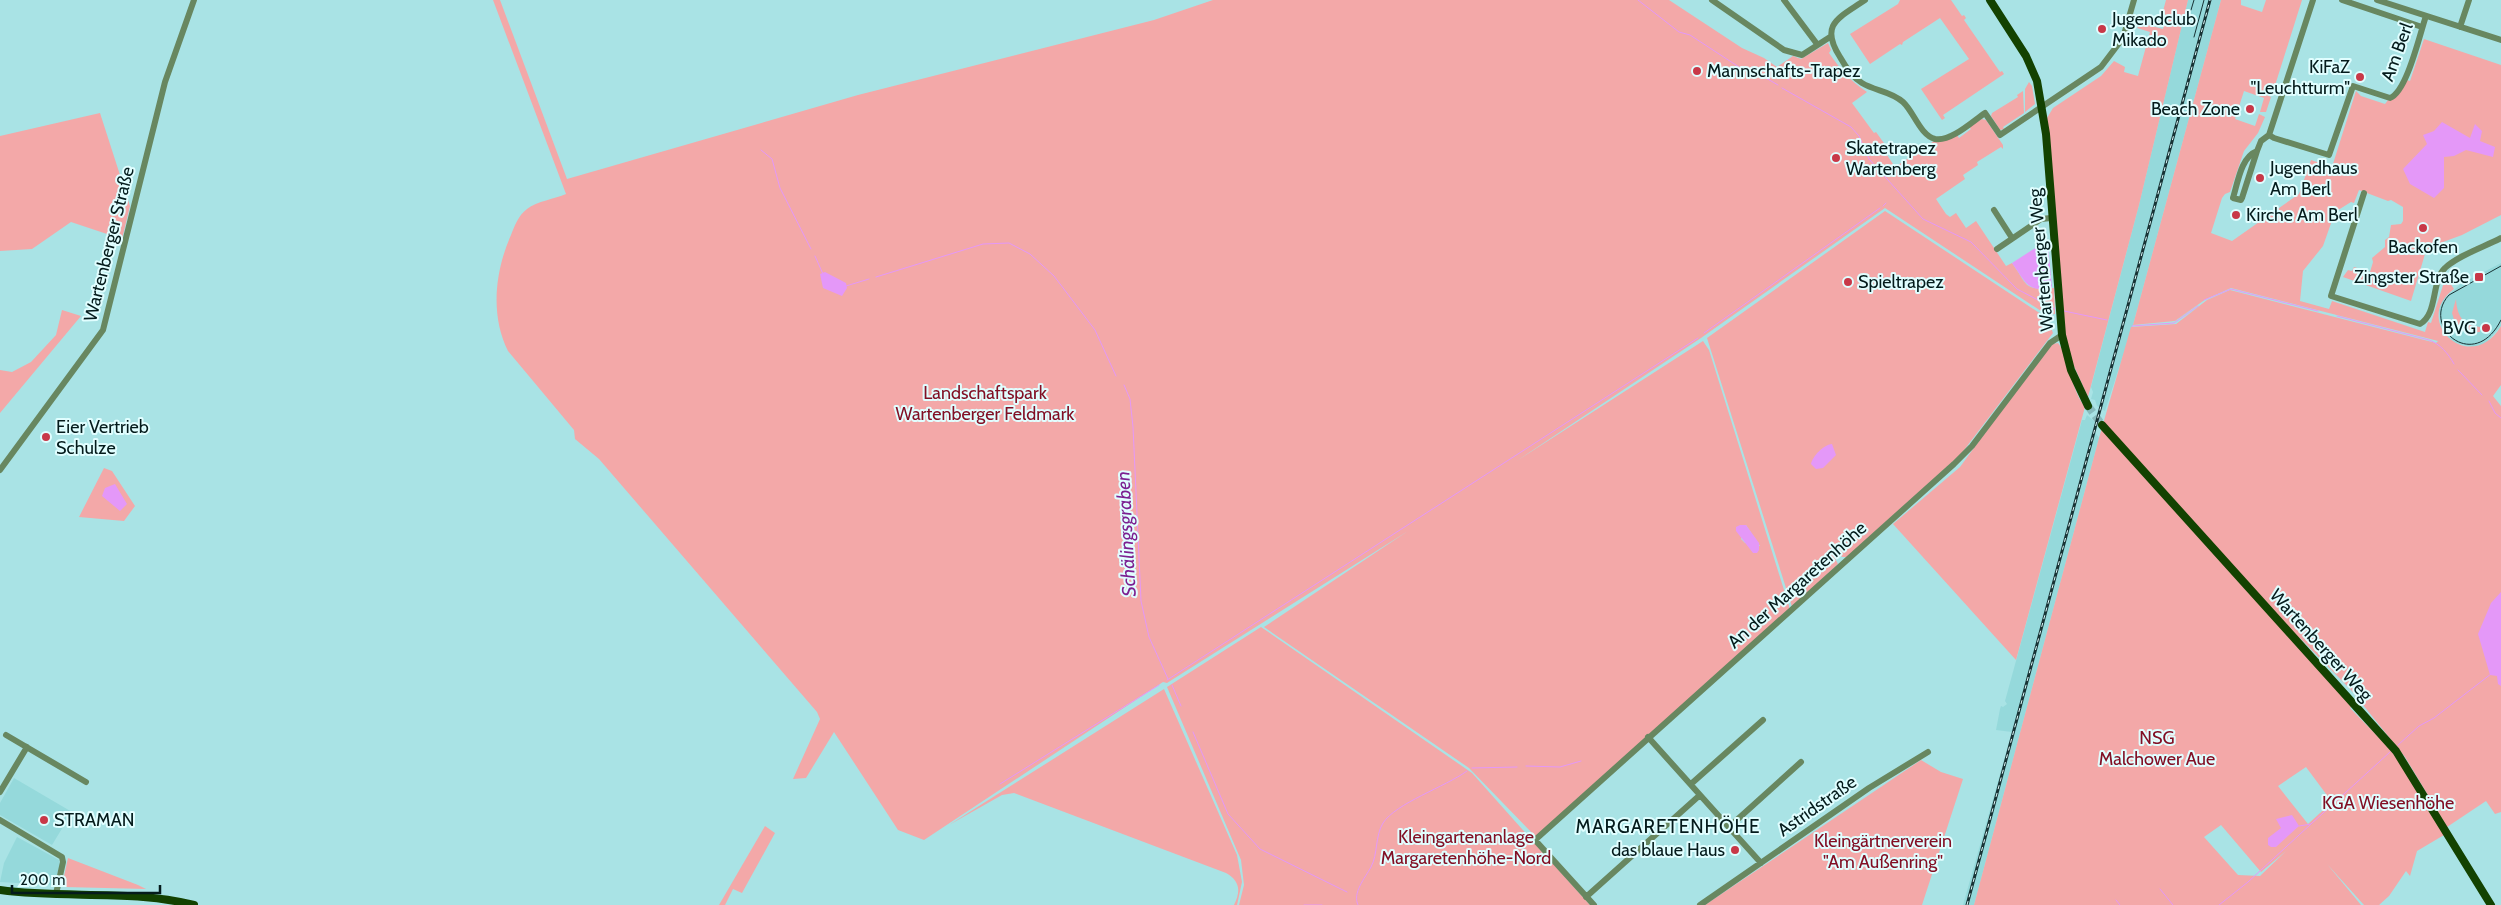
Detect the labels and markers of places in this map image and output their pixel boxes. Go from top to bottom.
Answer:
place label: Jugendclub Mikado [2111,8,2196,51]
marker: Jugendclub Mikado [2096,23,2108,35]
place label: KiFaZ "Leuchtturm" [2250,56,2350,99]
place label: Mannschafts-Trapez [1707,60,1861,82]
marker: Mannschafts-Trapez [1691,65,1703,77]
marker: KiFaZ "Leuchtturm" [2354,71,2366,83]
place label: Beach Zone [2151,98,2240,120]
marker: Beach Zone [2244,103,2256,115]
place label: Skatetrapez Wartenberg [1846,137,1937,180]
marker: Skatetrapez Wartenberg [1830,152,1842,164]
place label: Jugendhaus Am Berl [2269,157,2357,200]
marker: Jugendhaus Am Berl [2254,172,2266,184]
place label: Kirche Am Berl [2246,204,2359,226]
marker: Kirche Am Berl [2230,209,2242,221]
marker: Backofen [2417,222,2429,234]
place label: Backofen [2388,236,2458,258]
place label: Zingster Straße [2354,266,2469,288]
place label: Spieltrapez [1858,271,1944,293]
marker: Zingster Straße [2473,271,2485,283]
marker: Spieltrapez [1842,276,1854,288]
place label: BVG [2443,317,2476,339]
marker: BVG [2480,322,2492,334]
place label: Eier Vertrieb Schulze [56,416,149,459]
marker: Eier Vertrieb Schulze [40,431,52,443]
place label: STRAMAN [54,809,134,831]
marker: STRAMAN [38,814,50,826]
place label: das blaue Haus [1611,839,1725,861]
marker: das blaue Haus [1729,844,1741,856]

